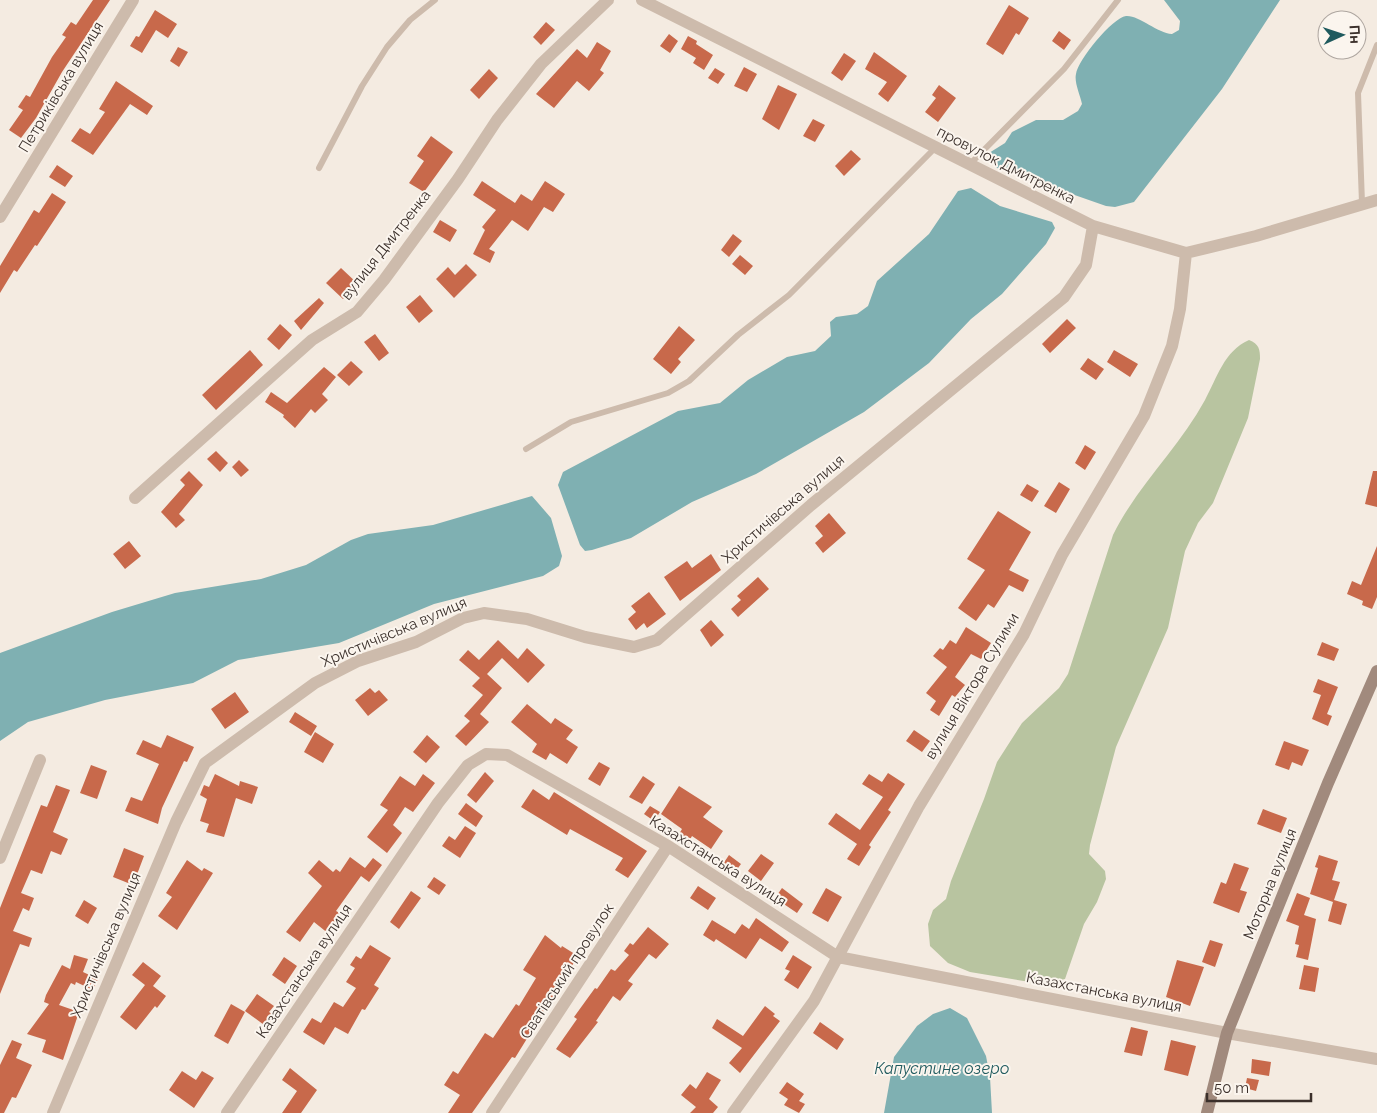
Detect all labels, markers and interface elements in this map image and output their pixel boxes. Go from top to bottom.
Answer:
north arrow [1317,10,1367,60]
street label: Петриківська вулиця [15,18,107,156]
text: Пн [1347,25,1363,44]
street label: провулок Дмитренка [934,122,1078,208]
street label: вулиця Дмитренка [338,186,434,304]
street label: Христичівська вулиця [718,451,848,567]
street label: Христичівська вулиця [319,593,469,671]
street label: вулиця Віктора Сулими [921,610,1023,762]
street label: Казахстанська вулиця [646,812,790,910]
street label: Моторна вулиця [1240,826,1300,942]
street label: Христичівська вулиця [67,870,145,1020]
street label: Казахстанська вулиця [252,900,356,1042]
street label: Сватівський провулок [516,900,618,1042]
street label: Казахстанська вулиця [1025,968,1183,1016]
water label: Капустине озеро [875,1059,1010,1078]
scale bar [1207,1070,1311,1102]
text: 50 m [1214,1079,1249,1097]

